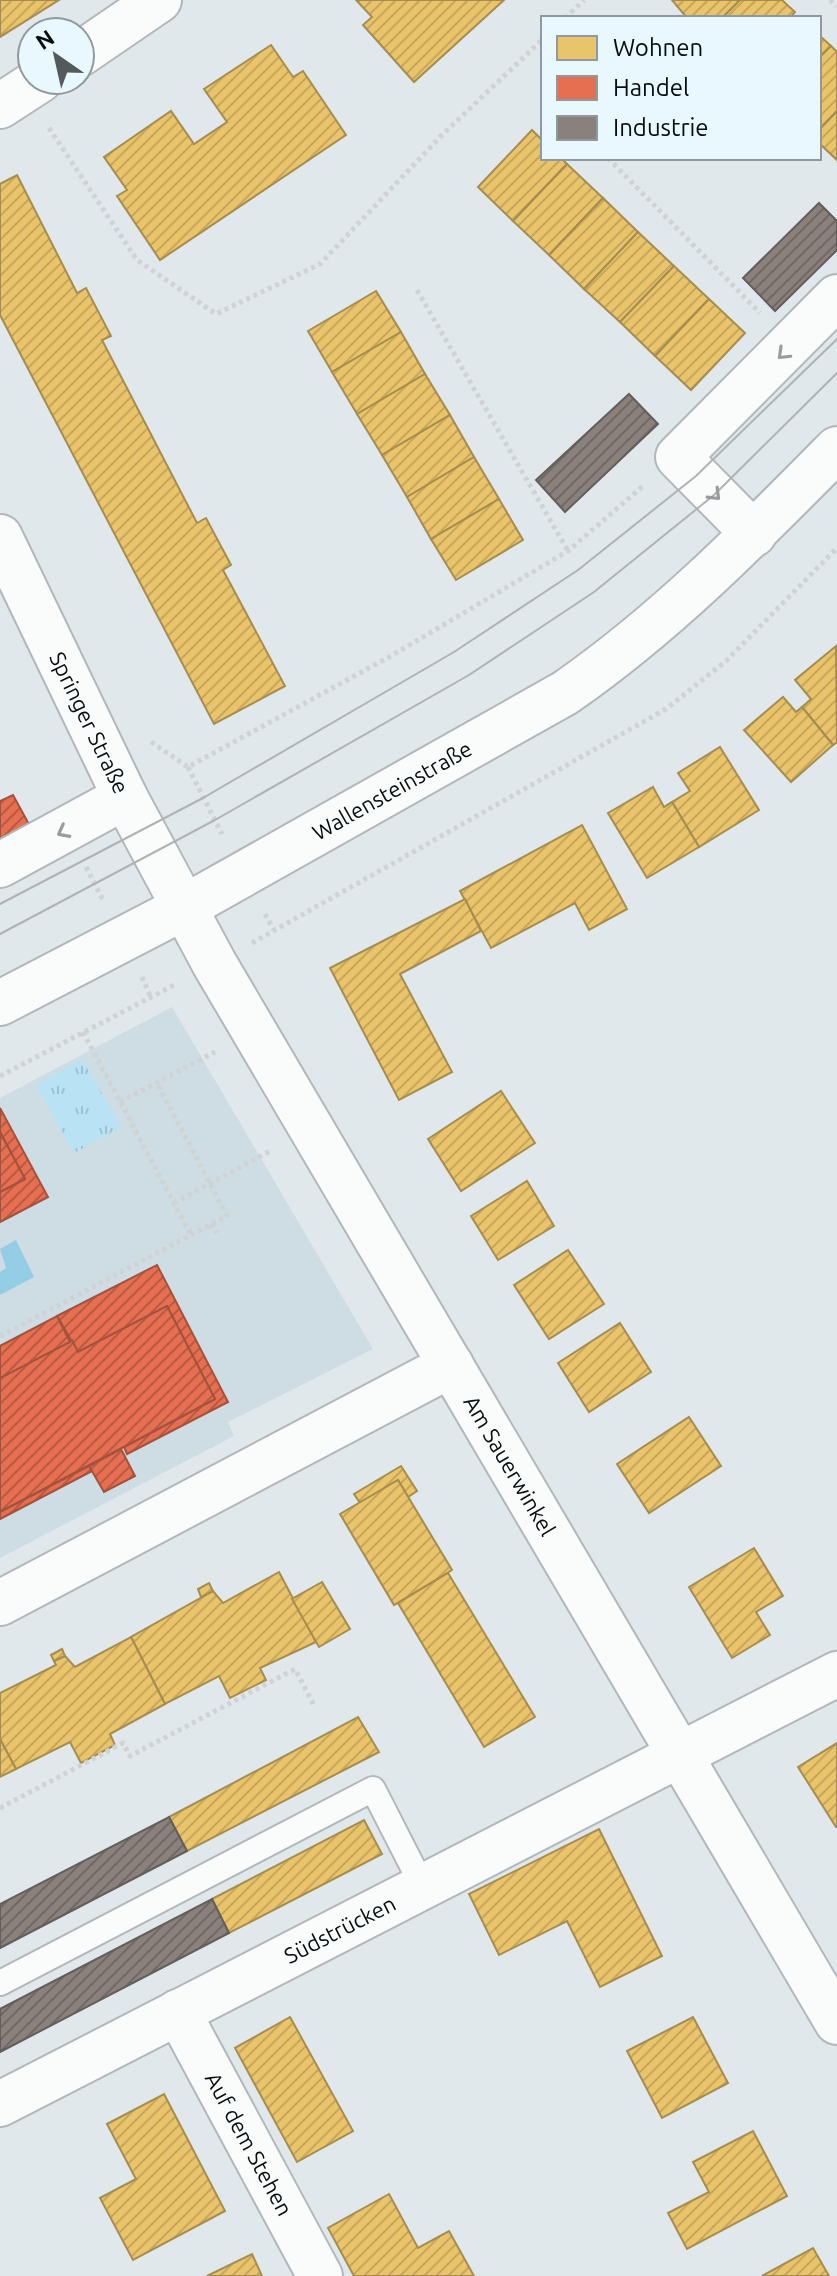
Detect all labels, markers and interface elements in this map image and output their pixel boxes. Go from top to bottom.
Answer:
north arrow [16,16,96,96]
legend [541,16,821,160]
text: N [31,24,58,54]
text: Wohnen [613,34,703,61]
text: Handel [613,74,689,101]
text: Industrie [613,114,709,141]
one-way arrow [778,344,792,359]
one-way arrow [706,486,721,501]
street label: Springer Straße [45,648,134,797]
street label: Wallensteinstraße [308,735,476,845]
one-way arrow [57,822,72,838]
street label: Am Sauerwinkel [459,1391,561,1540]
street label: Südstrücken [280,1890,399,1968]
street label: Auf dem Stehen [201,2068,298,2220]

